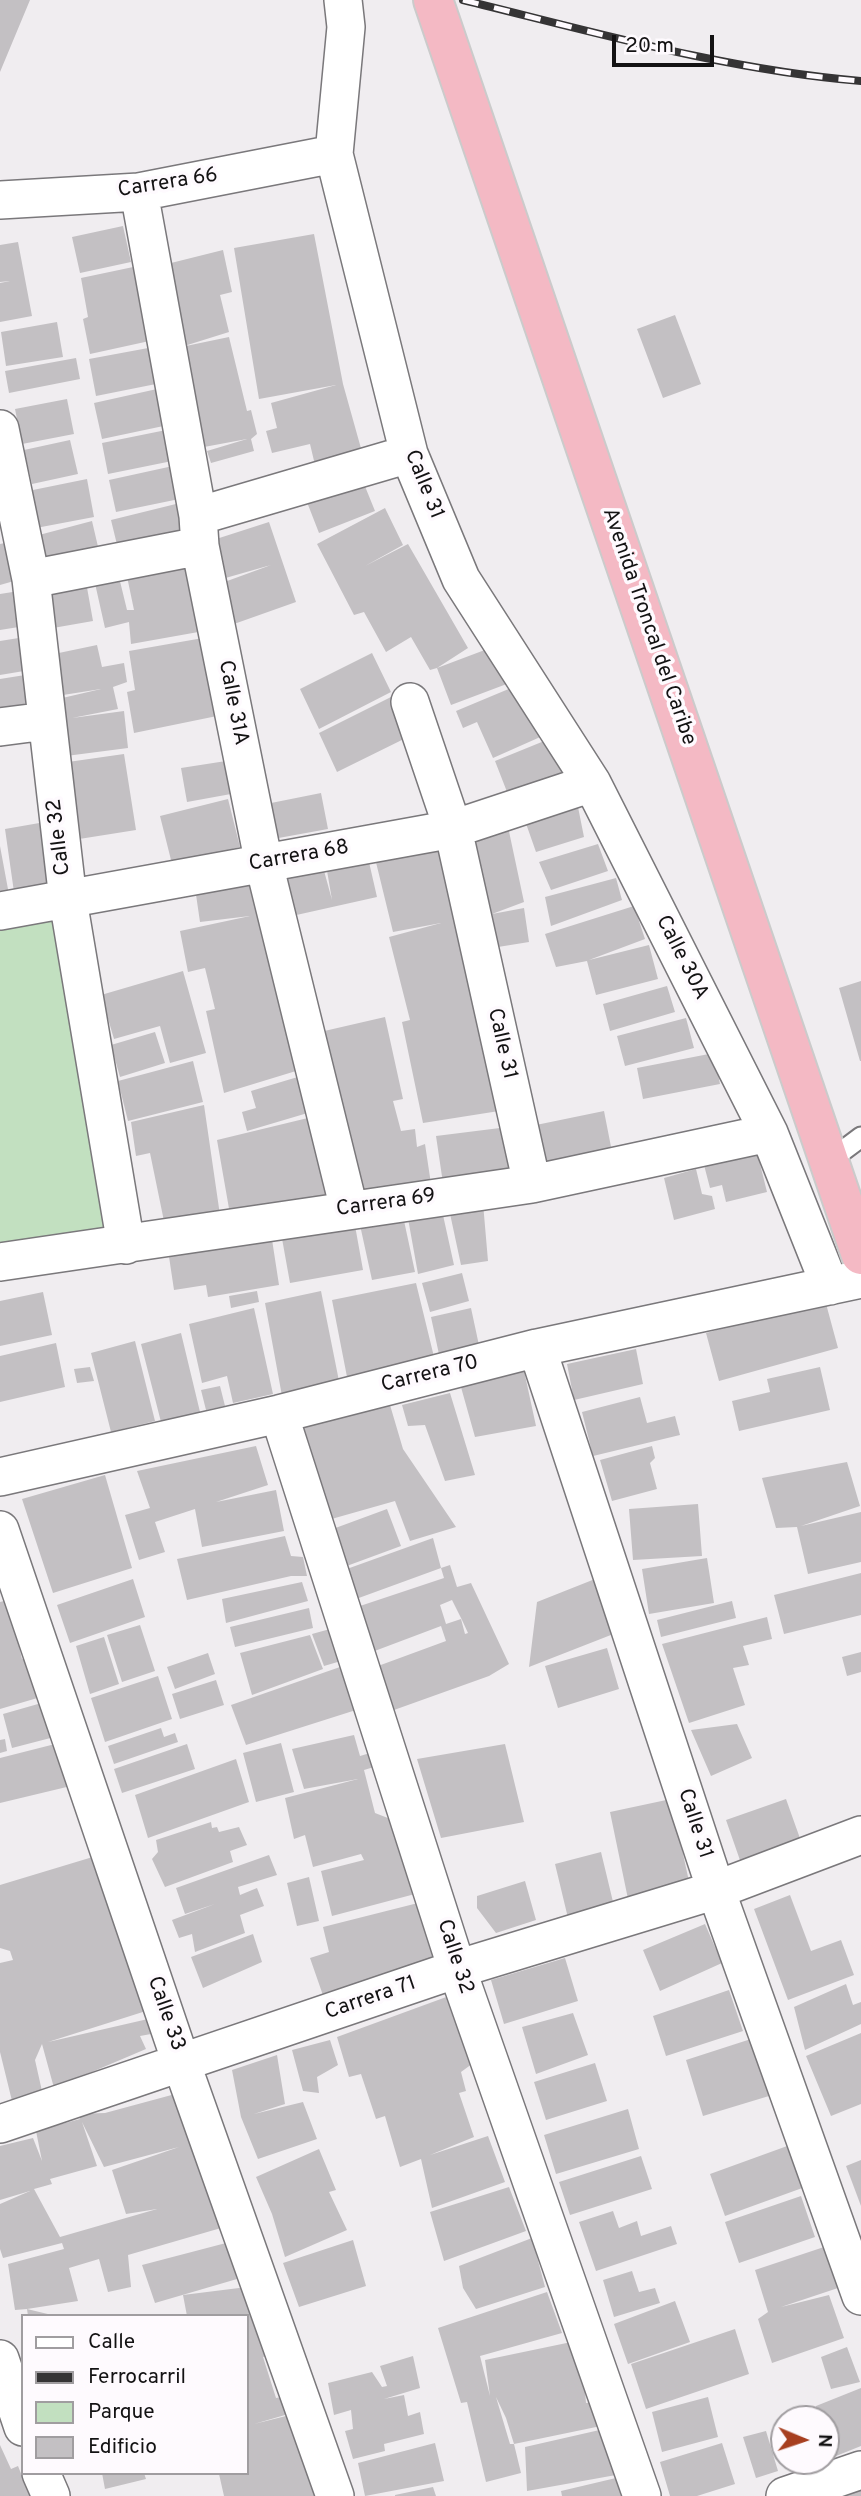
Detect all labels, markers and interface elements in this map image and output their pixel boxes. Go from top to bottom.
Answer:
scale bar [616,21,718,65]
text: 20 m [625,33,674,60]
street label: Carrera 66 [116,164,220,204]
street label: Calle 31 [398,447,448,523]
street label: Avenida Troncal del Caribe [596,505,700,749]
street label: Calle 31A [211,658,253,748]
street label: Calle 32 [43,797,77,877]
street label: Carrera 68 [247,836,351,878]
street label: Calle 30A [649,912,713,1004]
street label: Calle 31 [481,1006,521,1082]
street label: Carrera 69 [335,1185,437,1223]
street label: Carrera 70 [379,1351,481,1399]
street label: Calle 31 [671,1786,717,1862]
street label: Calle 32 [430,1917,478,1997]
street label: Carrera 71 [322,1972,420,2026]
street label: Calle 33 [141,1973,189,2055]
legend [21,2314,248,2475]
text: Calle [88,2329,135,2356]
text: Ferrocarril [88,2364,186,2391]
text: Parque [88,2399,155,2426]
north arrow [770,2405,840,2475]
text: N [812,2433,836,2448]
text: Edificio [88,2434,157,2461]

